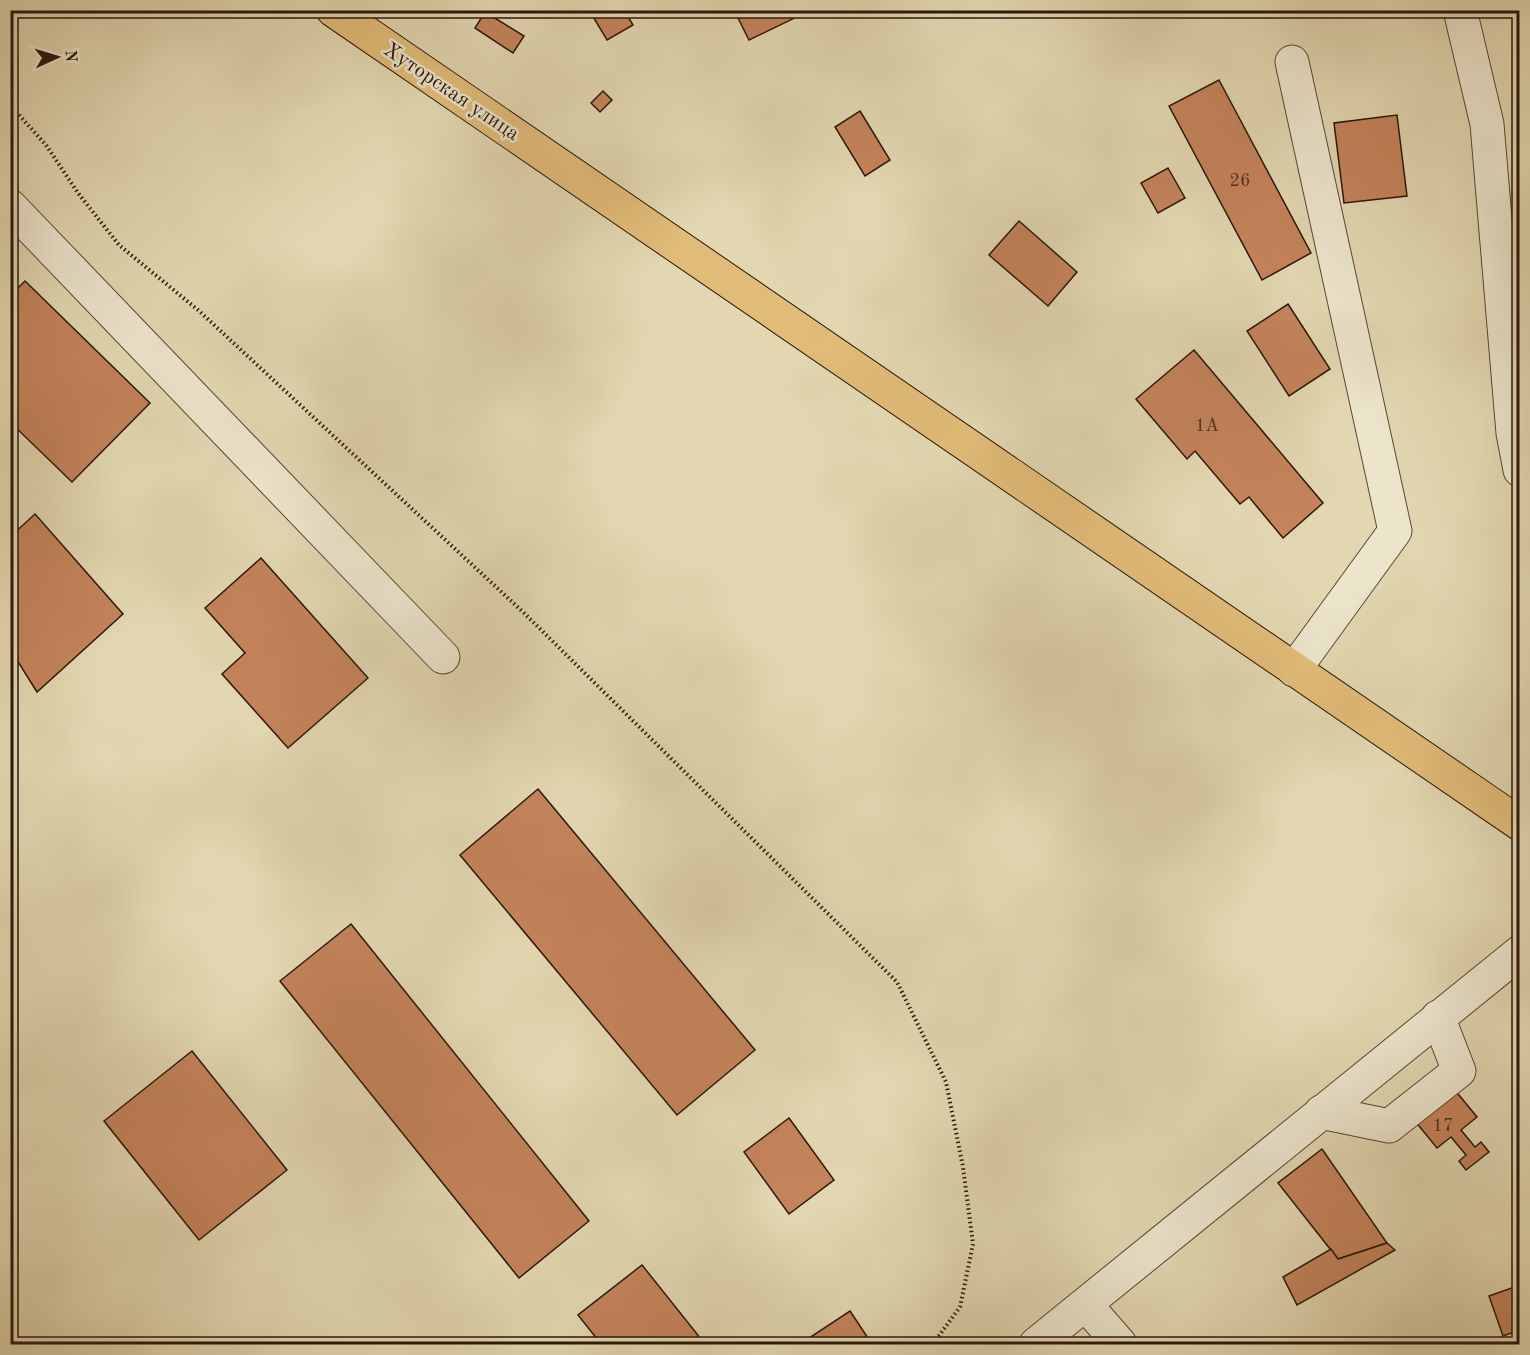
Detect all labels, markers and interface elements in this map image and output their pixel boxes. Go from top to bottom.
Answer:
north arrow [27,27,87,87]
street label: Хуторская улица [380,39,523,145]
text: N [62,49,78,64]
house number: 26 [1230,172,1250,190]
house number: 1А [1195,417,1219,435]
house number: 17 [1433,1117,1453,1135]

